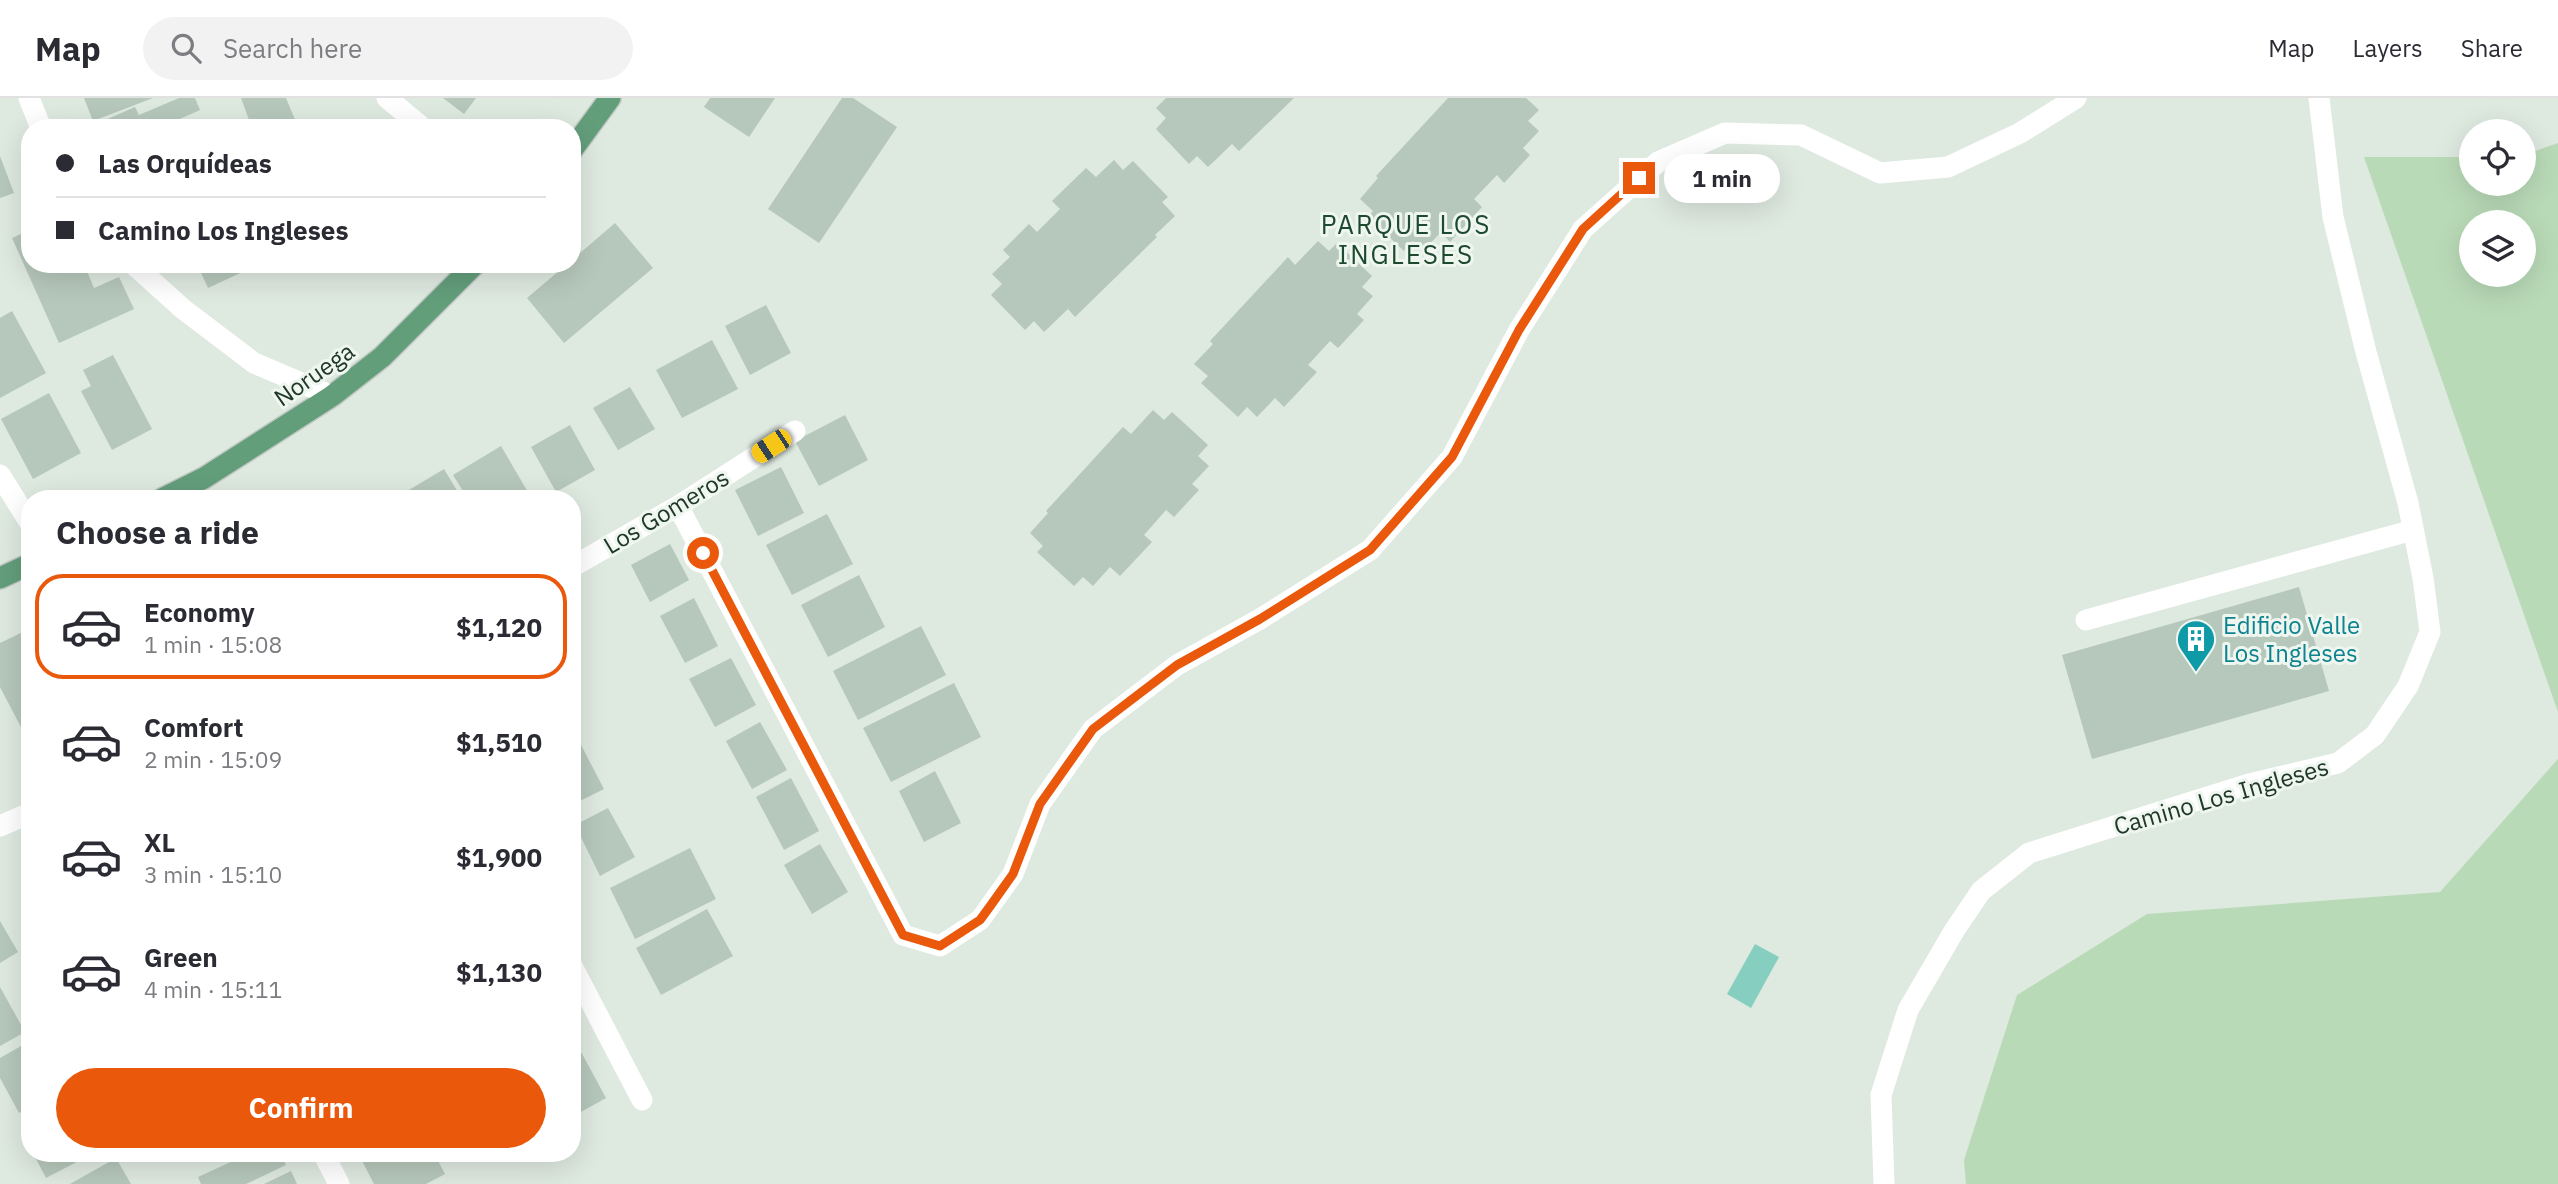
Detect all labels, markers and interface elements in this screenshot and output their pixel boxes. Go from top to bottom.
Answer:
search box [143,17,633,80]
text: Map [35,27,101,70]
icon: search [167,29,205,67]
text: Search here [223,31,362,65]
text: Map [2268,32,2315,64]
text: Layers [2353,32,2423,64]
text: Share [2461,32,2523,64]
map controls [2459,119,2536,287]
button: locate [2459,119,2536,196]
text: Las Orquídeas [98,146,272,180]
callout: 1 min [1664,154,1779,202]
route end [1623,162,1655,194]
text: 1 min [1692,163,1752,193]
district label: PARQUE LOS INGLESES [1321,207,1491,271]
button: layers [2459,210,2536,287]
text: Camino Los Ingleses [98,213,349,247]
street label: Noruega [267,335,361,413]
car [748,426,795,466]
street label: Los Gomeros [597,461,735,561]
text: Choose a ride [56,511,259,553]
route start [687,537,719,569]
icon: car [60,595,123,658]
text: Economy [144,595,255,629]
place label: Edificio Valle Los Ingleses [2223,609,2360,669]
text: $1,120 [456,610,542,644]
building icon: Edificio Valle Los Ingleses [2175,618,2217,673]
text: 1 min · 15:08 [144,629,282,659]
icon: car [60,710,123,773]
text: Comfort [144,710,243,744]
text: $1,510 [456,725,542,759]
text: 2 min · 15:09 [144,744,282,774]
street label: Camino Los Ingleses [2110,750,2332,842]
icon: car [60,825,123,888]
text: XL [144,825,175,859]
text: $1,900 [456,840,542,874]
text: 3 min · 15:10 [144,859,282,889]
icon: car [60,940,123,1003]
text: Green [144,940,218,974]
text: $1,130 [456,955,542,989]
text: 4 min · 15:11 [144,974,282,1004]
button: Confirm [56,1068,546,1148]

